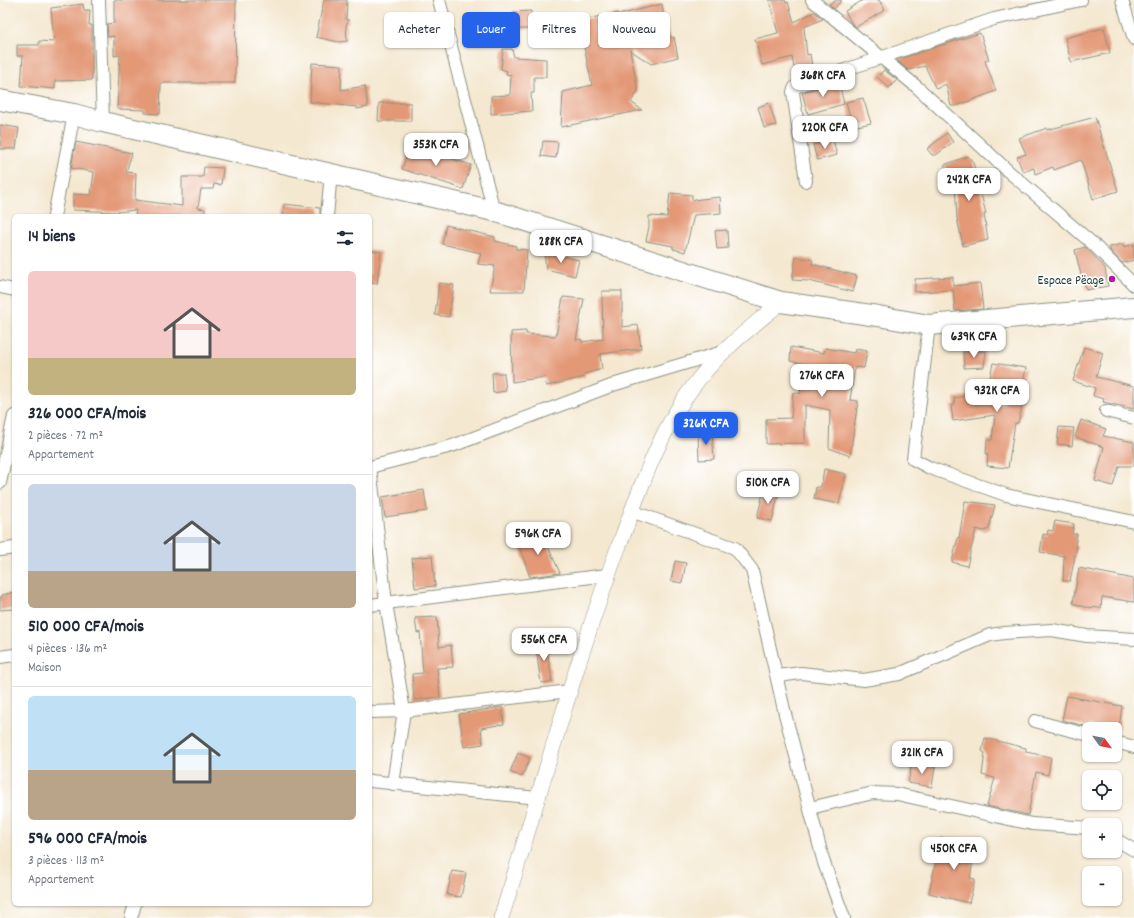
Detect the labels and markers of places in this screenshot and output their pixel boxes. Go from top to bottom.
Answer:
pin: 368K CFA [782,64,864,98]
pin: 220K CFA [784,116,866,150]
pin: 353K CFA [395,133,477,167]
pin: 242K CFA [928,168,1010,202]
pin: 288K CFA [520,230,602,264]
place label: Espace Pëage [1038,272,1104,291]
marker: Espace Pëage [1107,274,1117,284]
pin: 639K CFA [933,325,1015,359]
pin: 276K CFA [781,364,863,398]
pin: 932K CFA [956,379,1038,413]
pin: 326K CFA [665,412,747,446]
pin: 510K CFA [727,471,809,505]
pin: 596K CFA [497,522,579,556]
pin: 556K CFA [503,628,585,662]
pin: 321K CFA [881,741,963,775]
pin: 450K CFA [913,837,995,871]

